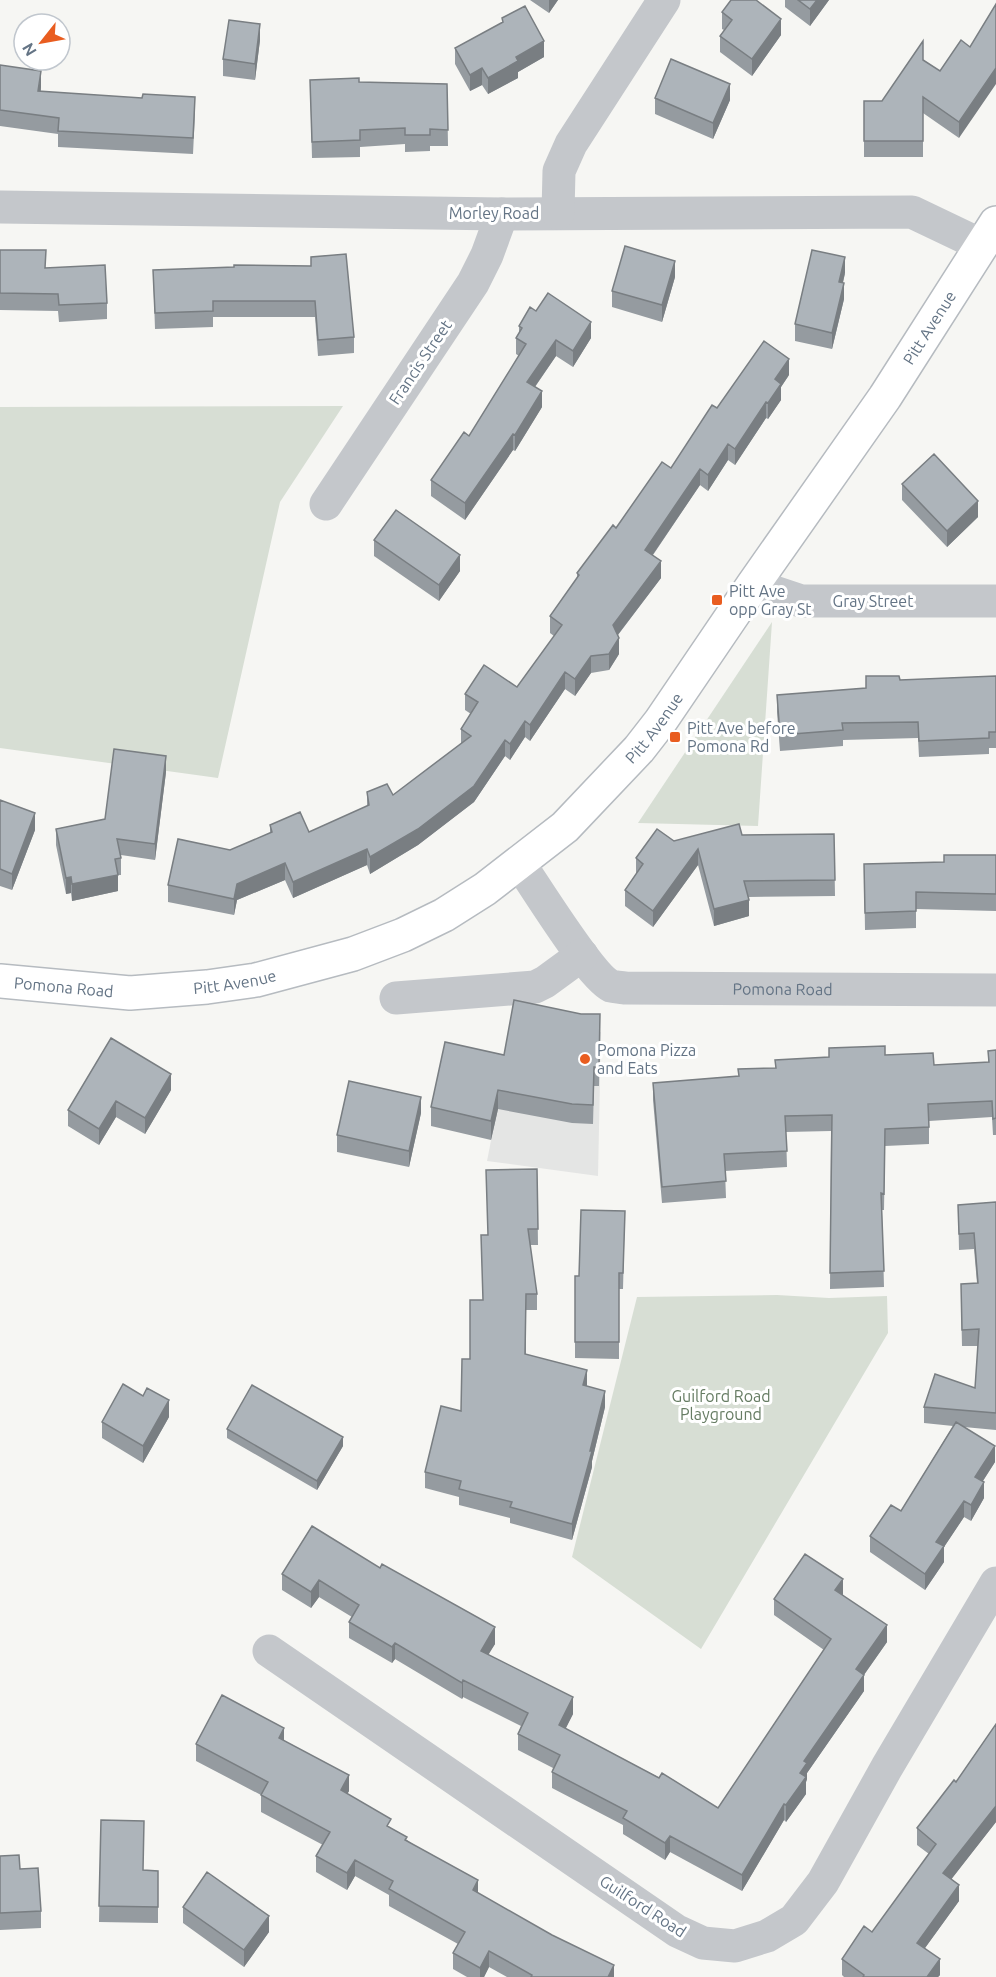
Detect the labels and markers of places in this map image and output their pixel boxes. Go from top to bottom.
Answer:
place label: Pitt Ave opp Gray St [729,582,812,618]
marker: Pitt Ave opp Gray St [710,593,724,607]
place label: Pitt Ave before Pomona Rd [687,719,796,755]
marker: Pitt Ave before Pomona Rd [668,730,682,744]
place label: Pomona Pizza and Eats [597,1041,696,1077]
marker: Pomona Pizza and Eats [578,1052,592,1066]

